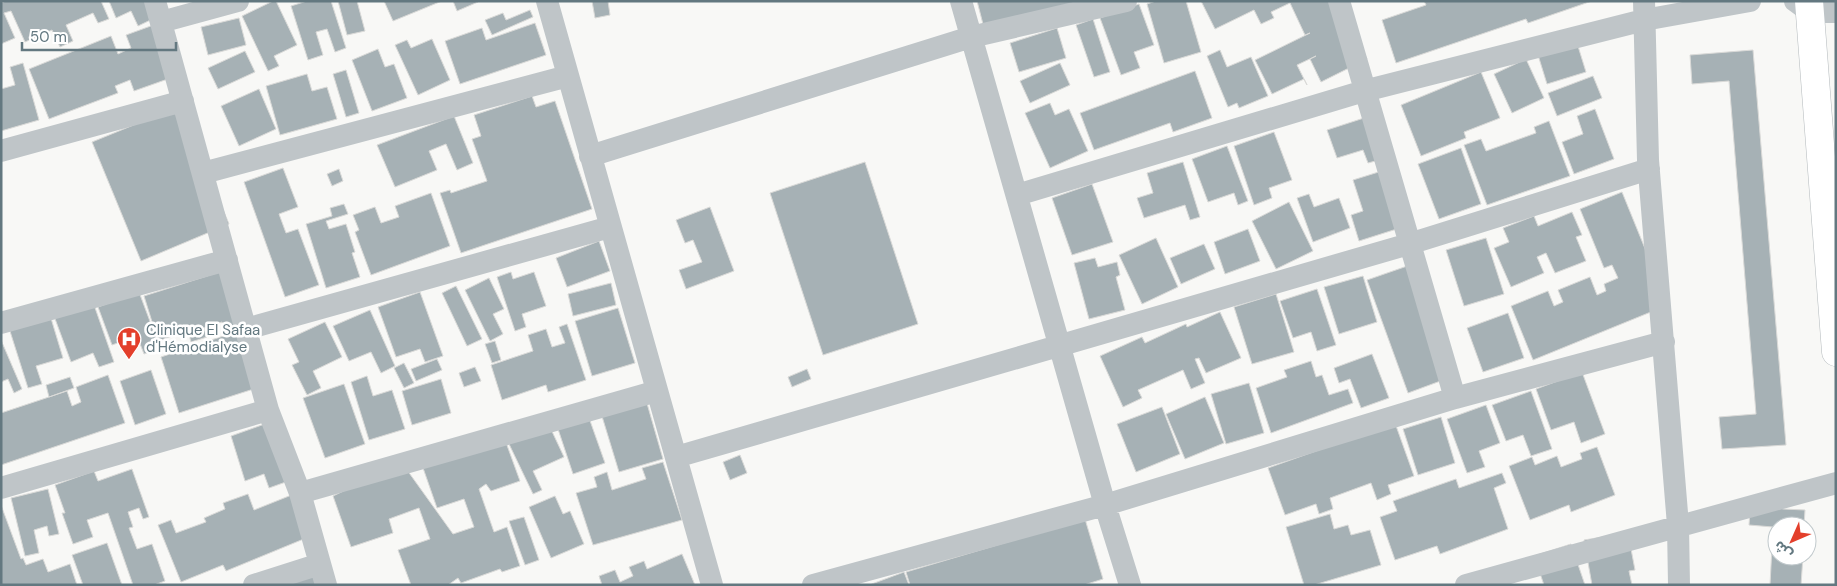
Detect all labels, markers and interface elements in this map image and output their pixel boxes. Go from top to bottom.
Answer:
scale bar [22,20,176,52]
text: 50 m [30,27,67,47]
place label: Clinique El Safaa d'Hémodialyse [146,320,260,357]
hospital icon: Clinique El Safaa d'Hémodialyse [116,326,142,360]
north arrow [1767,516,1817,566]
text: ش [1770,537,1796,563]

